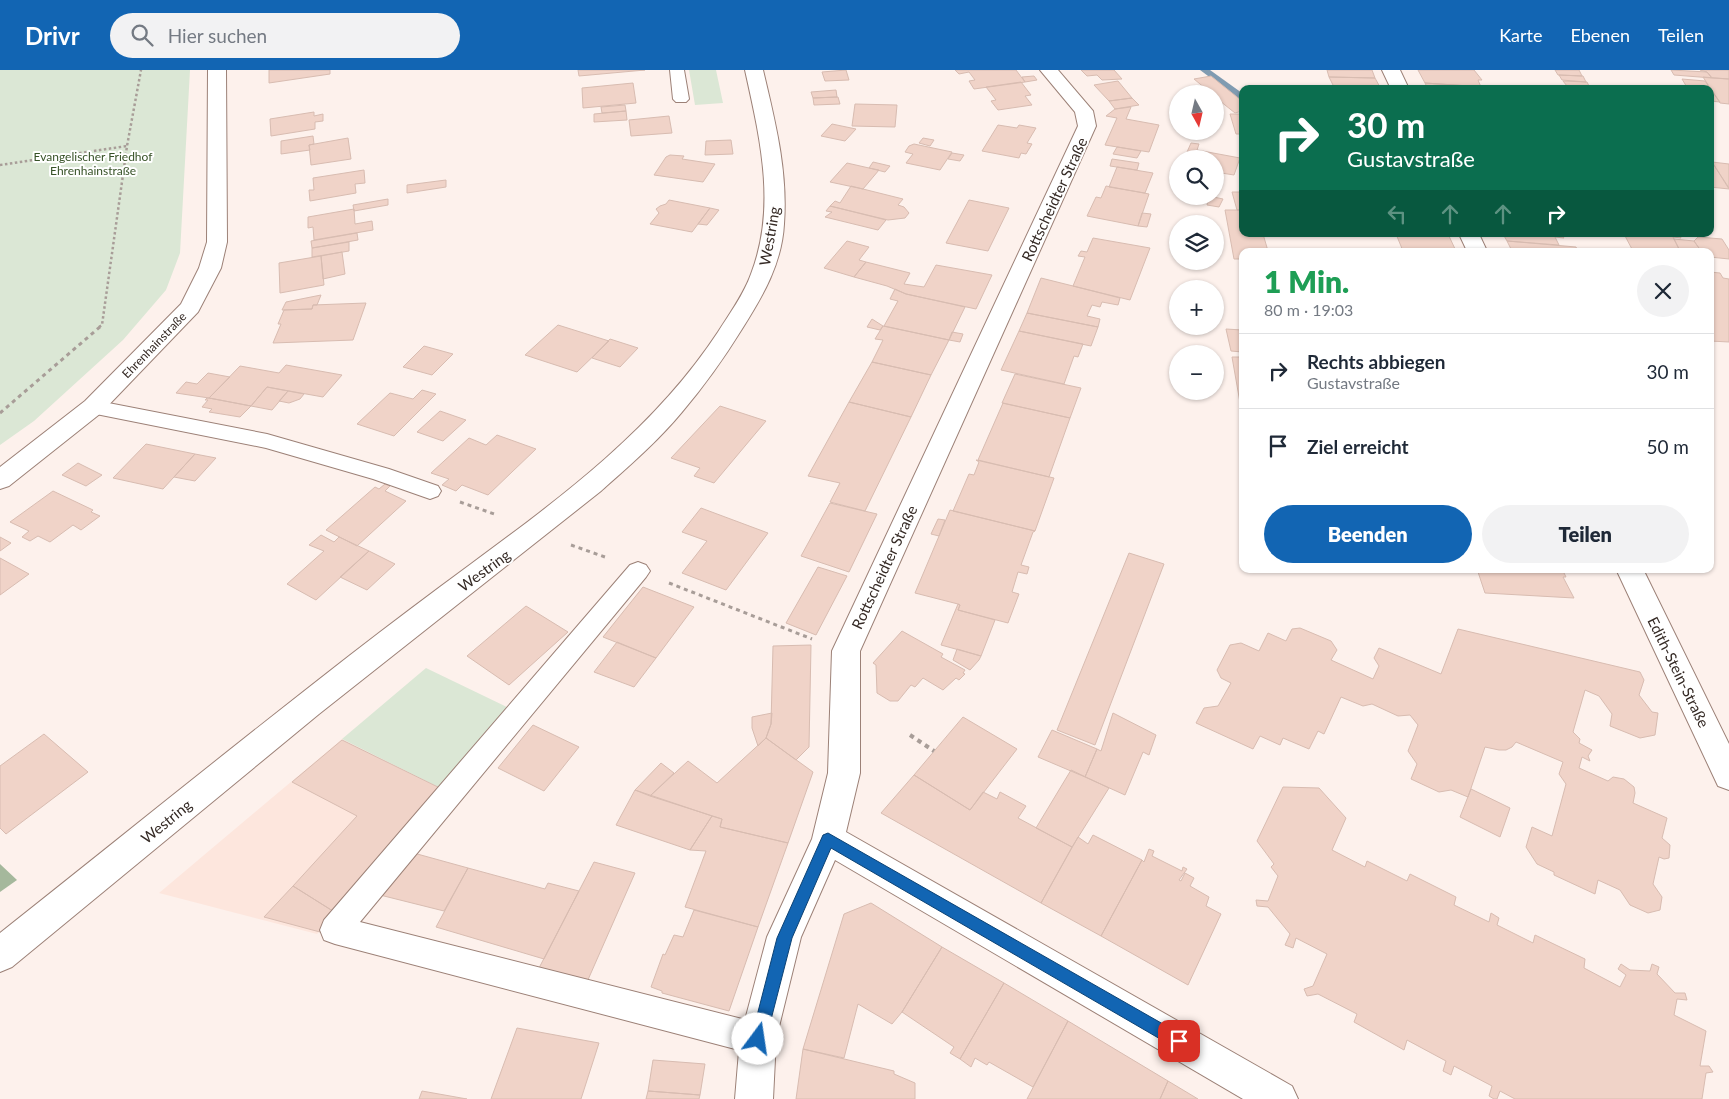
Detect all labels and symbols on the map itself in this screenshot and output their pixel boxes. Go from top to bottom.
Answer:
north arrow [1169,85,1224,140]
street label: Rottscheidter Straße [1017,134,1091,264]
park label: Evangelischer Friedhof Ehrenhainstraße [34,149,153,178]
street label: Westring [755,205,783,267]
street label: Ehrenhainstraße [119,309,189,381]
street label: Rottscheidter Straße [847,502,921,632]
street label: Westring [455,545,514,595]
street label: Edith-Stein-Straße [1644,614,1714,730]
street label: Westring [137,795,195,847]
position arrow [731,1012,783,1064]
pin [1158,1020,1200,1062]

